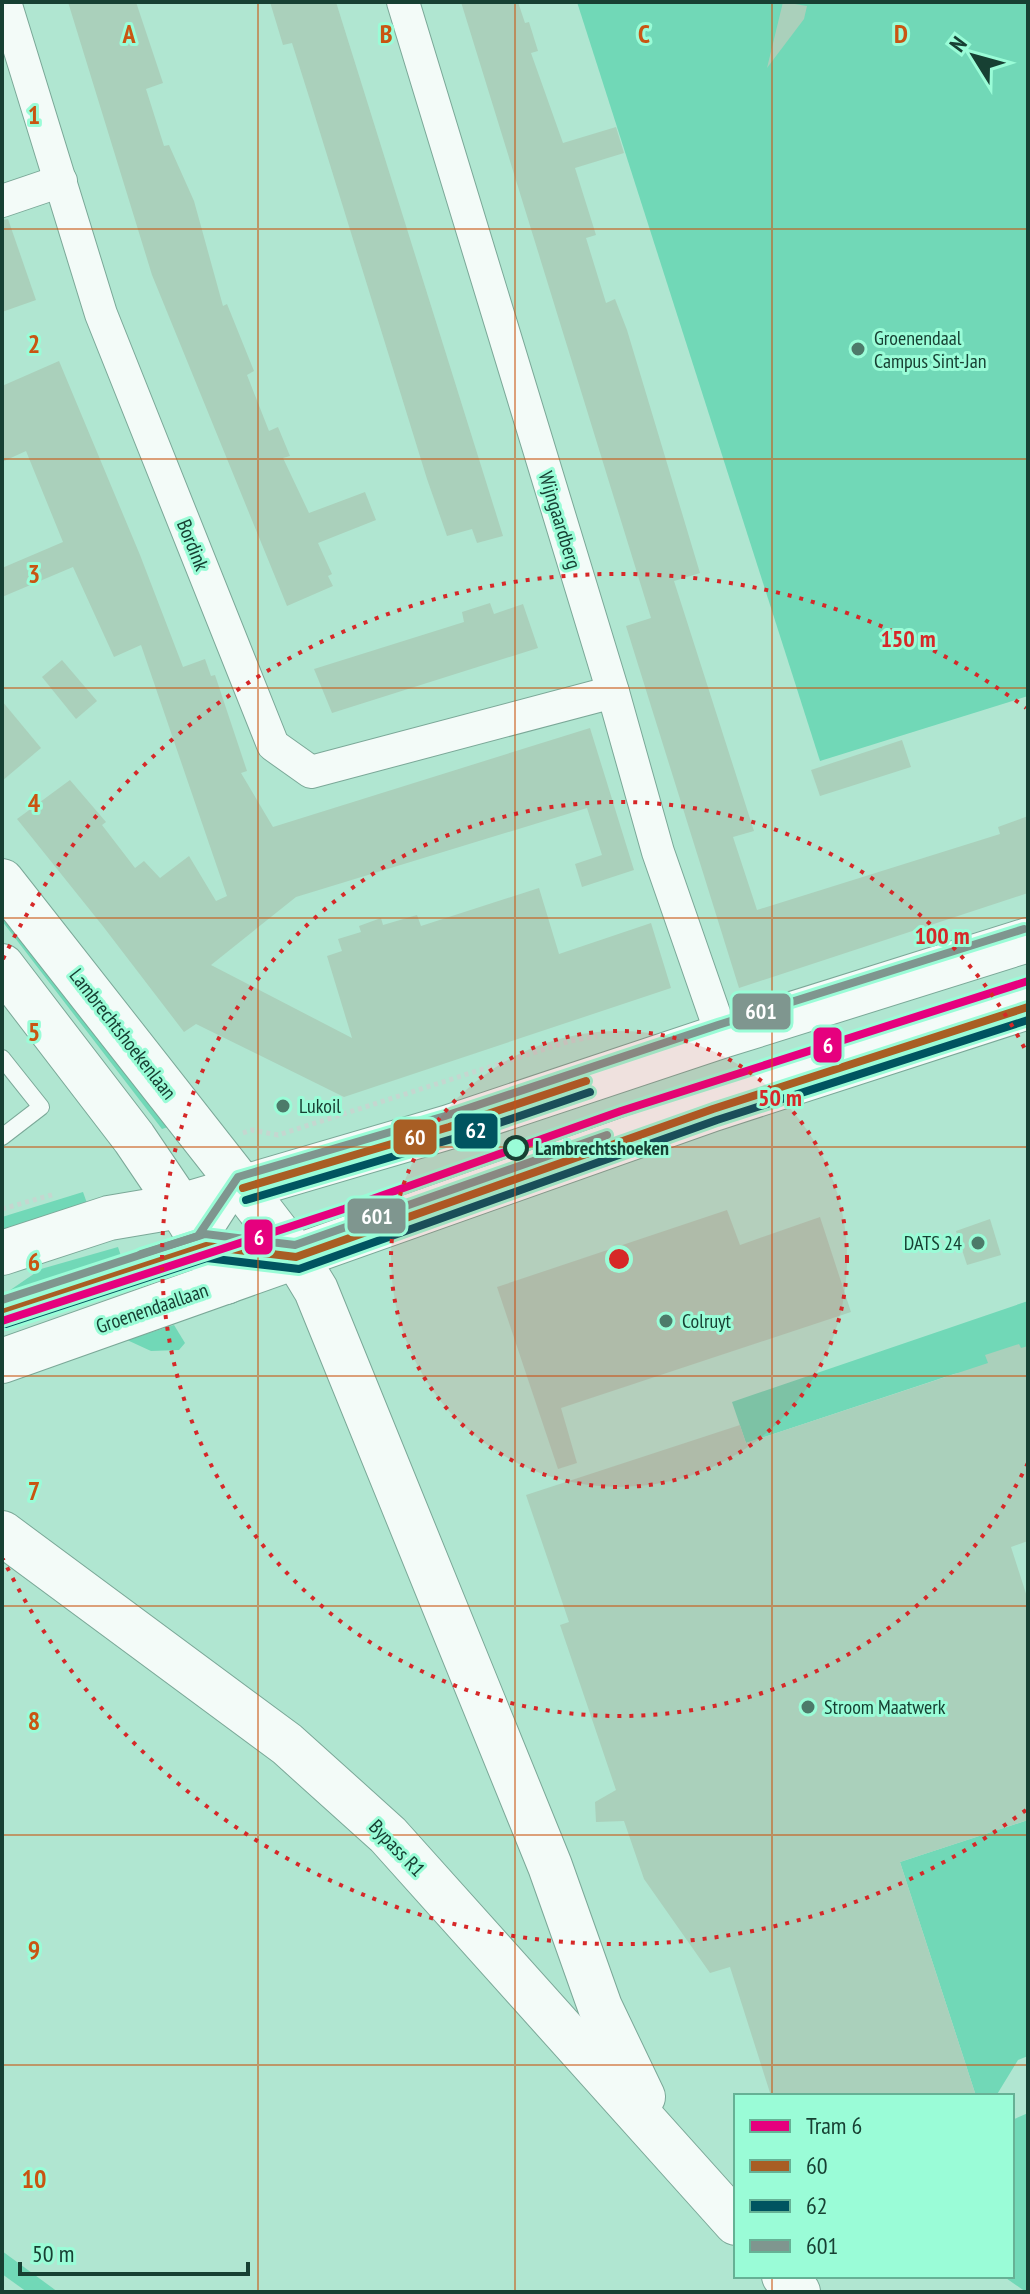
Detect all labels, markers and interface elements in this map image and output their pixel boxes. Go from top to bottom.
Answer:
north arrow [934,16,1014,96]
text: A [121,17,136,50]
text: B [380,17,393,50]
text: C [638,17,650,50]
text: D [894,17,908,50]
text: N [943,31,973,57]
text: 1 [28,98,40,131]
place label: Groenendaal Campus Sint-Jan [874,325,986,374]
text: 2 [28,327,40,360]
marker: Groenendaal Campus Sint-Jan [849,340,867,358]
street label: Wijngaardberg [533,468,587,572]
street label: Bordink [171,516,215,575]
text: 3 [28,557,40,590]
text: 150 m [880,623,936,654]
text: 4 [28,786,41,819]
text: 100 m [914,920,970,951]
street label: Lambrechtshoekenlaan [64,963,182,1105]
line badge: 601 [731,992,792,1031]
text: 601 [745,997,777,1025]
text: 5 [28,1015,40,1048]
line badge: 6 [812,1026,843,1064]
text: 6 [823,1031,833,1059]
text: 50 m [758,1082,802,1113]
place label: Lukoil [299,1093,341,1119]
marker: Lukoil [274,1097,292,1115]
line badge: 62 [453,1112,499,1150]
text: 62 [465,1116,487,1144]
line badge: 60 [392,1118,438,1156]
text: 60 [404,1123,426,1151]
place label: Lambrechtshoeken [535,1135,669,1161]
marker: Lambrechtshoeken [504,1136,528,1160]
line badge: 601 [346,1197,407,1235]
text: 601 [361,1202,393,1230]
line badge: 6 [243,1218,274,1256]
text: 6 [254,1223,264,1251]
place label: DATS 24 [904,1230,962,1256]
marker: DATS 24 [969,1234,987,1252]
text: 6 [28,1245,40,1278]
centre of rings [605,1245,633,1273]
street label: Groenendaallaan [93,1277,211,1339]
place label: Colruyt [682,1308,732,1334]
marker: Colruyt [657,1312,675,1330]
text: 7 [28,1474,40,1507]
place label: Stroom Maatwerk [824,1694,946,1720]
marker: Stroom Maatwerk [799,1698,817,1716]
text: 8 [28,1704,40,1737]
street label: Bypass R1 [363,1814,431,1882]
text: 9 [28,1933,40,1966]
legend [734,2094,1014,2278]
text: Tram 6 [806,2110,862,2141]
text: 60 [806,2150,828,2181]
text: 10 [22,2162,46,2195]
text: 62 [806,2190,828,2221]
scale bar [20,2226,248,2276]
text: 601 [806,2230,838,2261]
text: 50 m [32,2238,74,2269]

